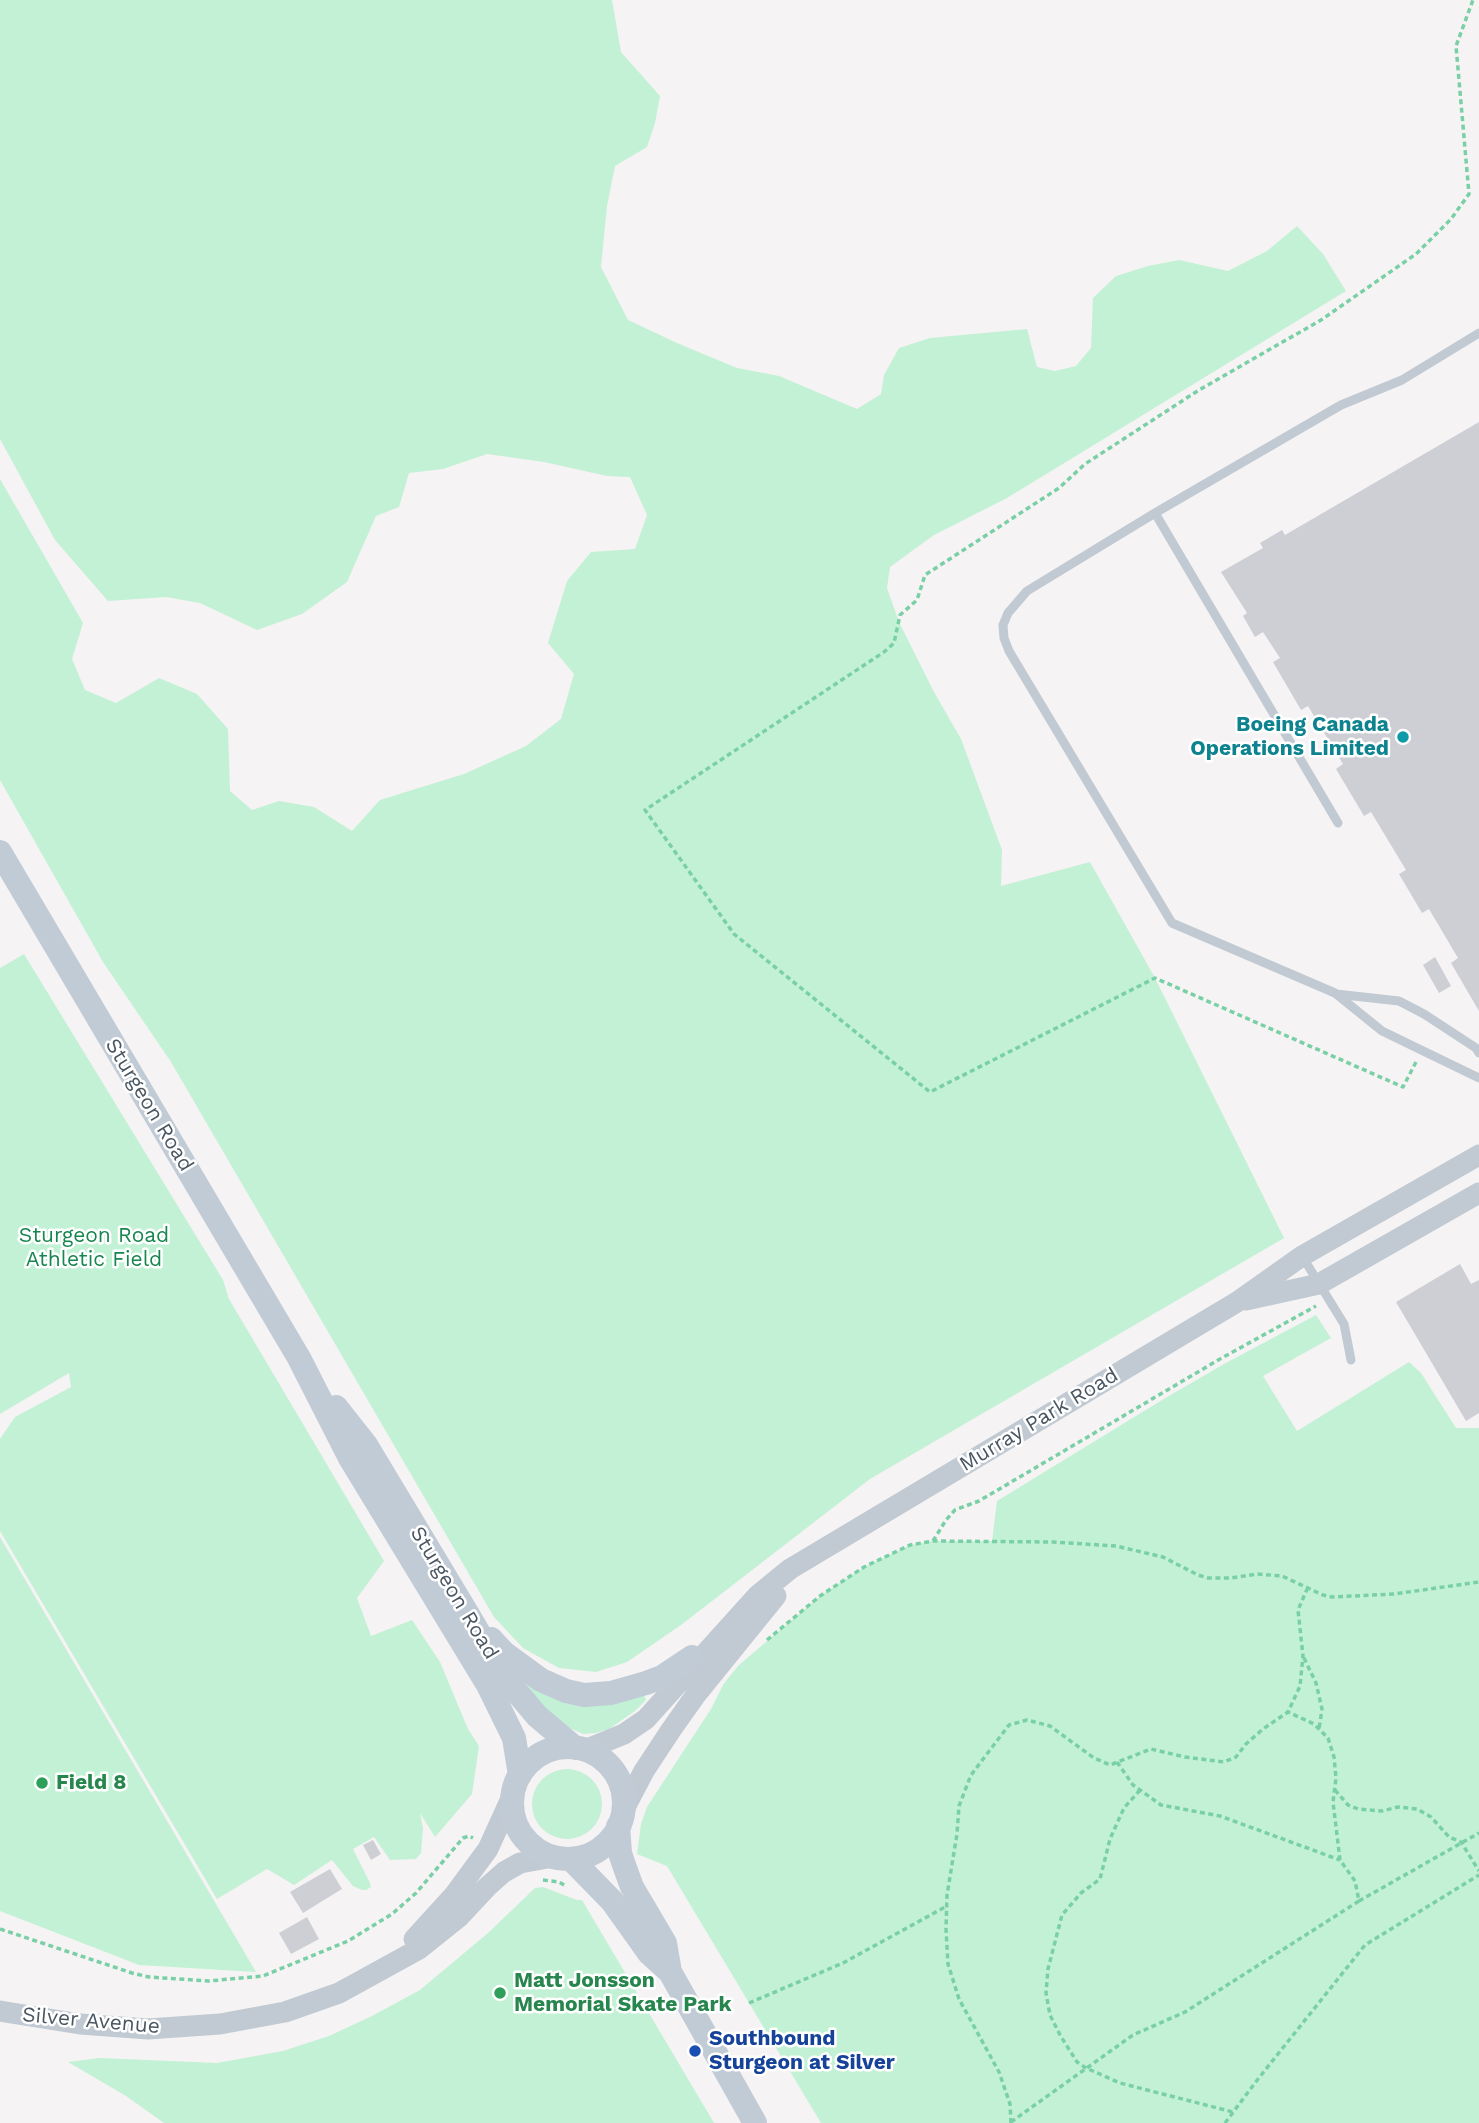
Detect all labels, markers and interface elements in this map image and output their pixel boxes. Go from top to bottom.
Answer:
place label: Boeing Canada Operations Limited [1190,712,1389,762]
marker: Boeing Canada Operations Limited [1395,729,1411,745]
street label: Sturgeon Road [99,1034,199,1176]
park label: Sturgeon Road Athletic Field [19,1223,169,1273]
street label: Murray Park Road [955,1363,1123,1477]
street label: Sturgeon Road [404,1522,504,1664]
place label: Field 8 [56,1770,126,1796]
marker: Field 8 [34,1775,50,1791]
place label: Matt Jonsson Memorial Skate Park [514,1968,732,2018]
marker: Matt Jonsson Memorial Skate Park [492,1985,508,2001]
street label: Silver Avenue [21,2002,161,2040]
place label: Southbound Sturgeon at Silver [709,2026,895,2076]
marker: Southbound Sturgeon at Silver [687,2043,703,2059]

